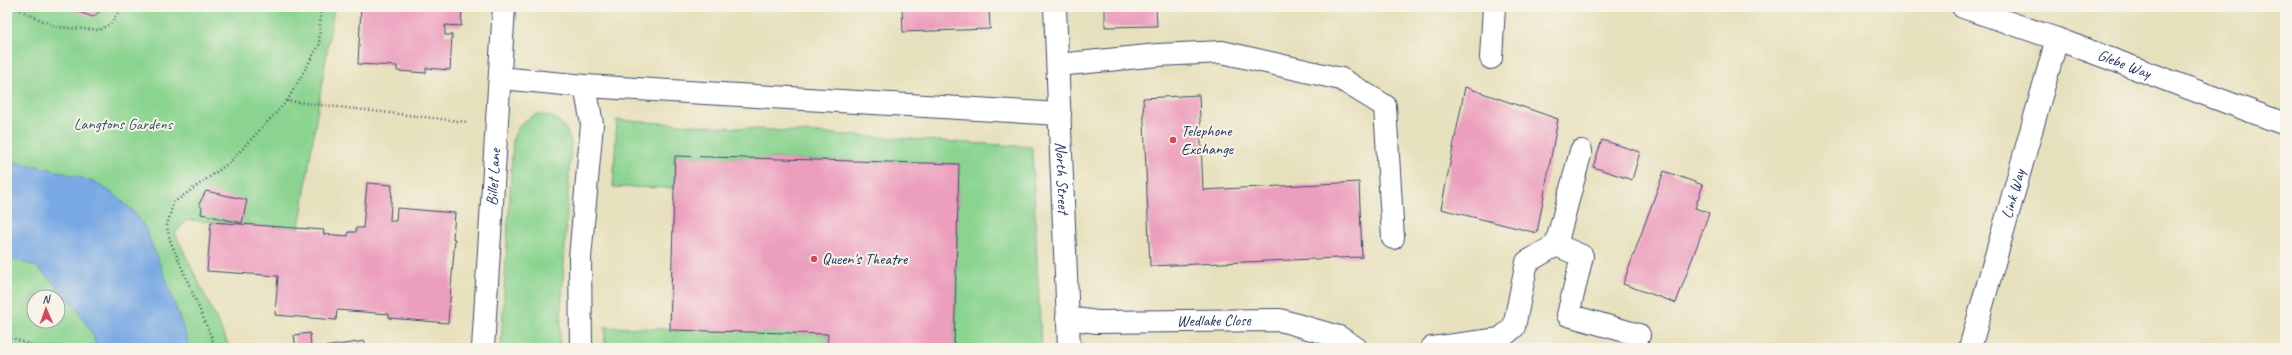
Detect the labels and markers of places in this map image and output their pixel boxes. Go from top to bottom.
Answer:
place label: Telephone Exchange [1181,121,1235,159]
marker: Telephone Exchange [1168,135,1178,145]
place label: Queen's Theatre [822,249,909,269]
marker: Queen's Theatre [809,254,819,264]

